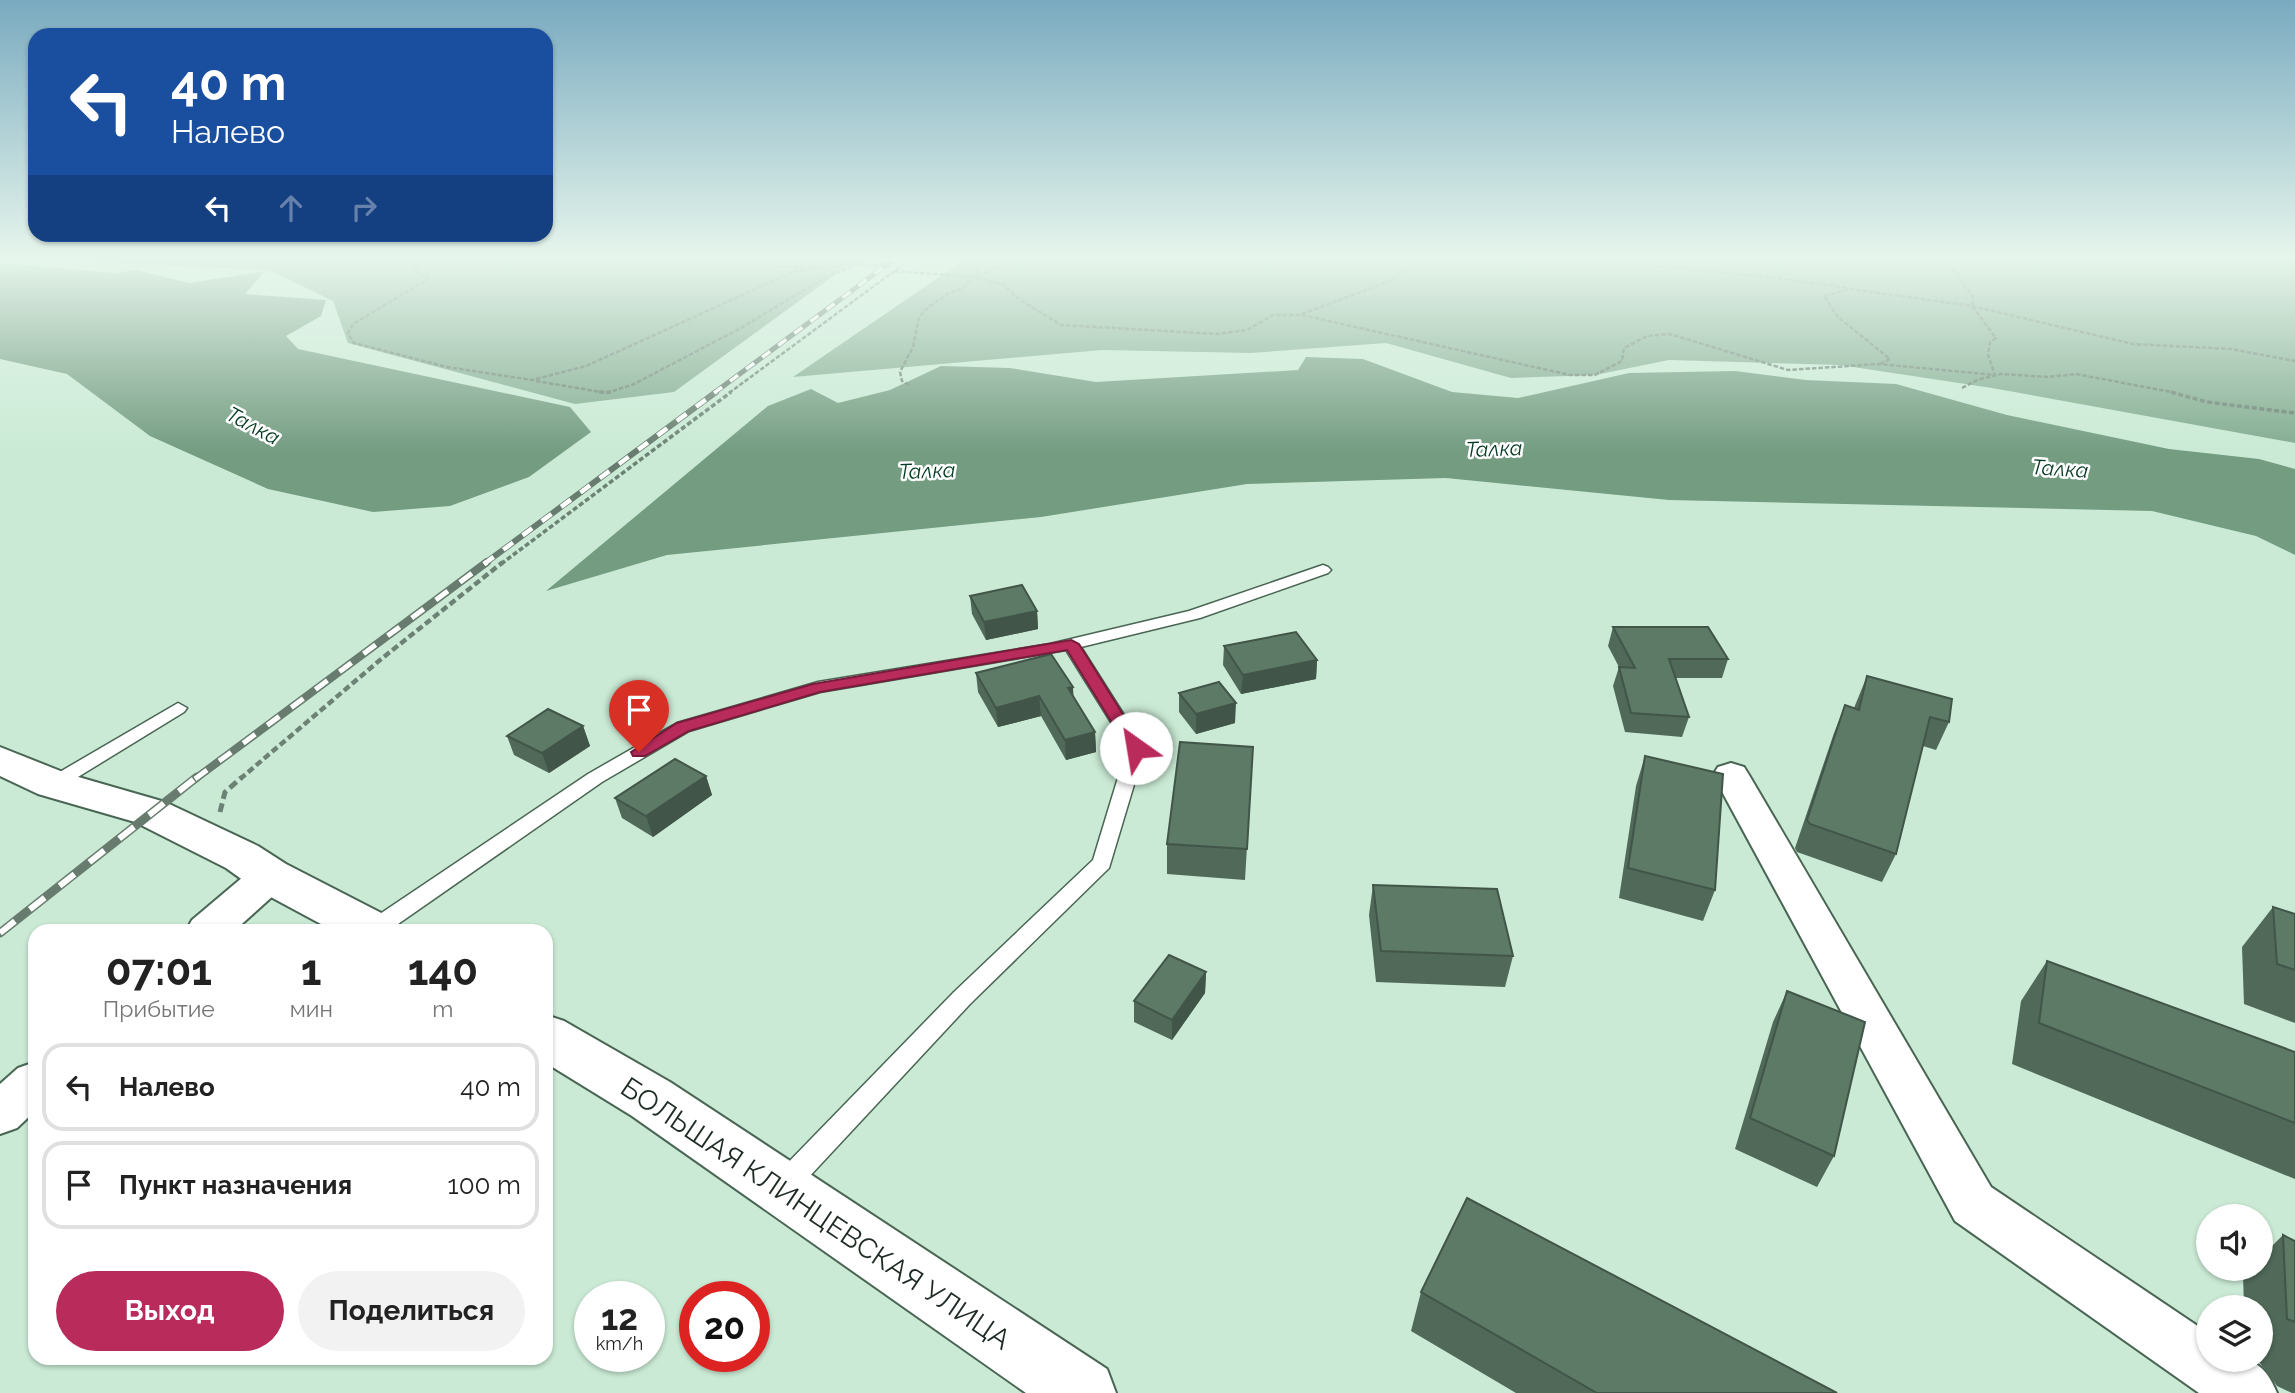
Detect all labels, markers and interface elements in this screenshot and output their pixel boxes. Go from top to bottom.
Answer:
text: 40 m [171,54,286,111]
icon: left [56,56,147,147]
text: Налево [171,113,285,150]
icon: left [199,189,237,227]
icon: ahead [272,189,310,227]
icon: right [345,189,383,227]
water label: Талка [222,401,284,450]
water label: Талка [1465,435,1523,462]
water label: Талка [2031,454,2089,483]
water label: Талка [898,457,956,484]
pin [609,680,669,752]
icon: arrive [620,691,658,729]
position arrow [1099,711,1173,785]
text: 07:01 [106,946,212,995]
text: 1 [301,946,322,995]
text: 140 [408,946,478,995]
text: Прибытие [103,995,215,1022]
text: мин [290,995,333,1022]
text: m [432,995,453,1022]
icon: left [60,1068,98,1106]
street label: БОЛЬШАЯ КЛИНЦЕВСКАЯ УЛИЦА [615,1070,1017,1357]
text: Налево [119,1072,215,1102]
text: 40 m [460,1072,521,1102]
icon: arrive [60,1166,98,1204]
text: Пункт назначения [119,1170,352,1200]
text: 100 m [448,1170,521,1200]
map controls [2196,1204,2273,1372]
button: sound [2196,1204,2273,1281]
button: Выход [56,1271,284,1351]
button: Поделиться [298,1271,525,1351]
speed limit sign: 20 [679,1281,770,1372]
button: layers [2196,1295,2273,1372]
text: 12 [601,1297,638,1338]
text: km/h [596,1333,643,1354]

